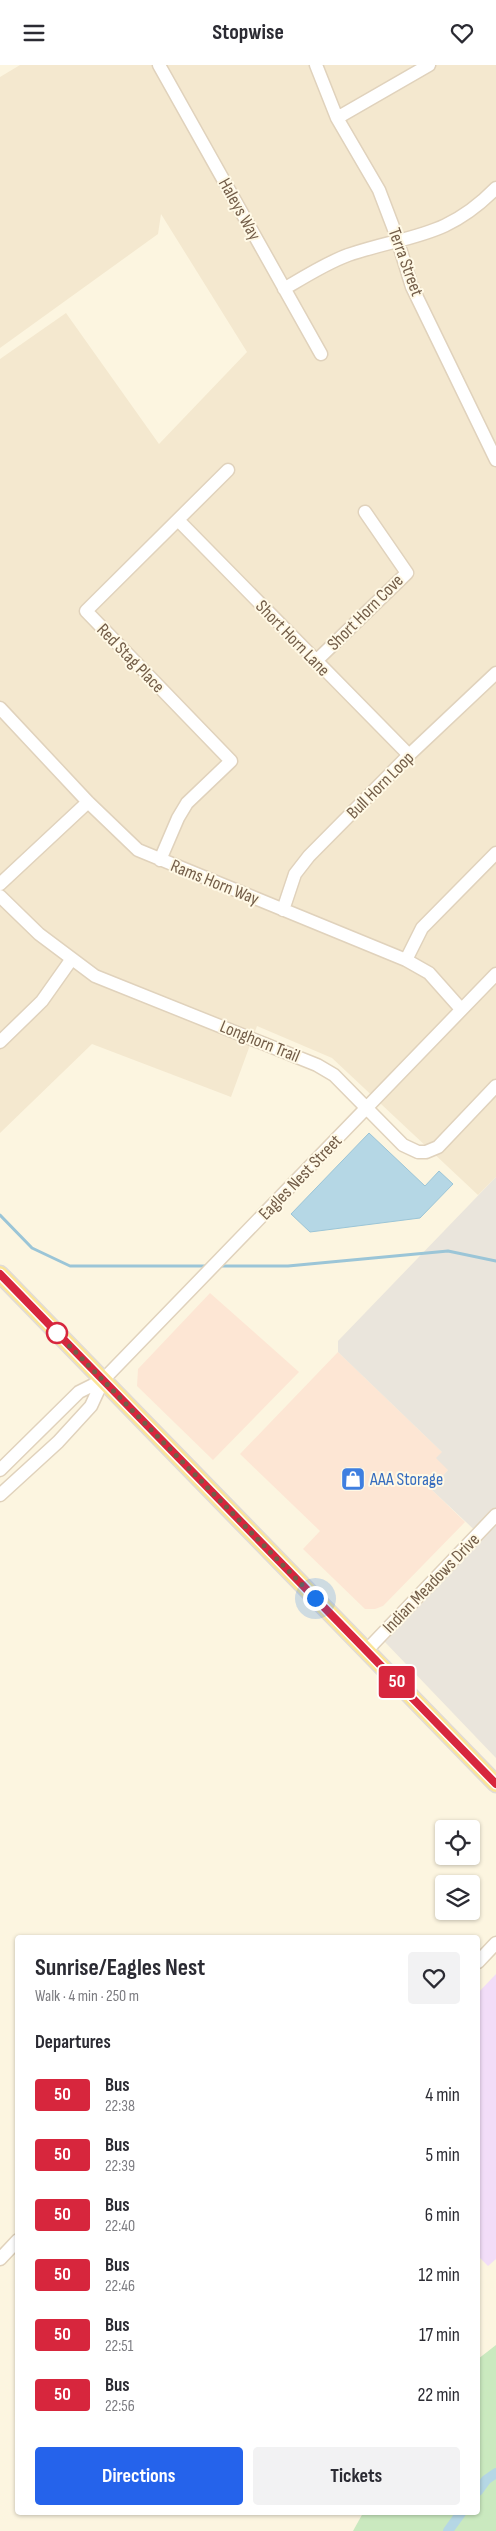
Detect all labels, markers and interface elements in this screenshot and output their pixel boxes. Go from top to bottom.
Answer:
icon: menu [20,19,48,47]
text: Stopwise [212,19,284,46]
icon: heart [448,19,476,47]
street label: Haleys Way [214,175,265,244]
street label: Terra Street [383,225,428,300]
street label: Short Horn Cove [323,570,408,655]
street label: Short Horn Lane [251,596,334,681]
street label: Red Stag Place [93,619,169,697]
street label: Bull Horn Loop [342,747,418,823]
street label: Rams Horn Way [168,855,262,910]
street label: Longhorn Trail [217,1016,303,1067]
street label: Eagles Nest Street [254,1130,347,1224]
unlabelled marker [46,1322,68,1344]
shop icon: AAA Storage [340,1466,366,1492]
place label: AAA Storage [369,1469,443,1490]
street label: Indian Meadows Drive [379,1529,484,1638]
your location [303,1586,328,1611]
line badge: 50 [374,1666,420,1698]
text: 50 [389,1671,405,1692]
map controls [435,1820,480,1920]
button: locate [435,1820,480,1865]
button: layers [435,1875,480,1920]
button: heart [408,1952,460,2004]
text: Sunrise/Eagles Nest [35,1953,205,1982]
text: Walk · 4 min · 250 m [35,1987,139,2006]
text: Departures [35,2031,111,2054]
text: Bus [105,2074,130,2097]
text: 50 [54,2084,71,2105]
text: 4 min [425,2084,460,2107]
text: 22:38 [105,2097,135,2116]
text: Bus [105,2134,130,2157]
text: 50 [54,2144,71,2165]
text: 5 min [425,2144,460,2167]
text: 22:39 [105,2157,135,2176]
text: Bus [105,2194,130,2217]
text: 50 [54,2204,71,2225]
text: 6 min [425,2204,460,2227]
text: 22:40 [105,2217,135,2236]
text: Bus [105,2254,130,2277]
text: 50 [54,2264,71,2285]
text: 12 min [418,2264,460,2287]
text: 22:46 [105,2277,135,2296]
text: Bus [105,2314,130,2337]
text: 50 [54,2324,71,2345]
text: 17 min [419,2324,460,2347]
text: 22:51 [105,2337,133,2356]
text: Bus [105,2374,130,2397]
text: 50 [54,2384,71,2405]
text: 22 min [417,2384,460,2407]
text: 22:56 [105,2397,135,2416]
button: Directions [35,2447,243,2505]
button: Tickets [253,2447,460,2505]

